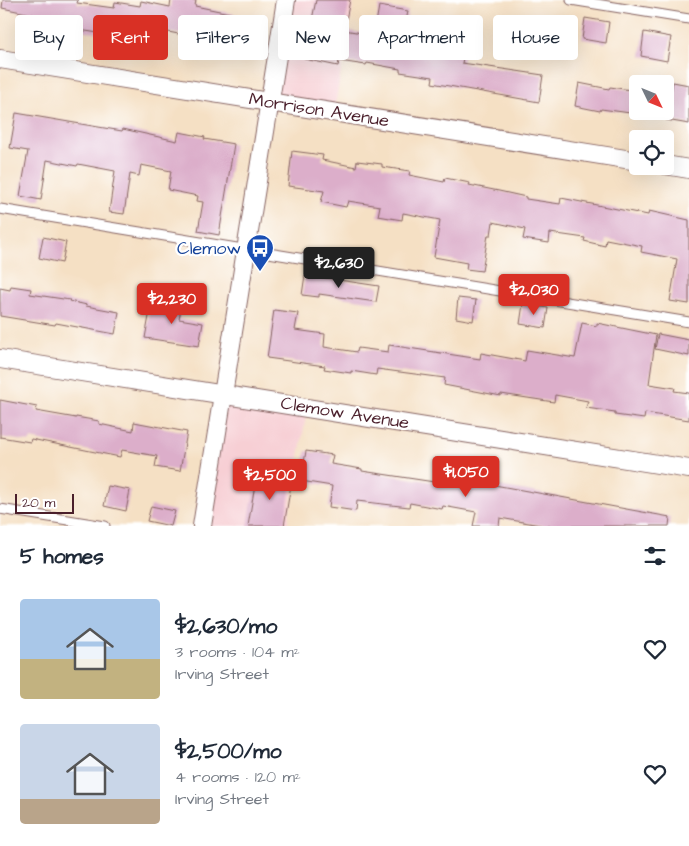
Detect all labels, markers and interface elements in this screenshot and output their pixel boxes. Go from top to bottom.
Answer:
chip: Buy [15,15,83,60]
chip: Rent [93,15,168,60]
chip: Filters [178,15,268,60]
chip: New [278,15,349,60]
chip: Apartment [359,15,483,60]
chip: House [493,15,578,60]
north arrow [629,75,674,120]
map controls [629,75,674,175]
street label: Morrison Avenue [247,87,391,133]
button: locate [629,130,674,175]
bus stop icon: Clemow [245,233,275,272]
place label: Clemow [177,236,241,261]
pin: $2,630 [298,246,380,289]
text: $2,630 [314,252,364,274]
pin: $2,030 [493,274,575,316]
text: $2,030 [509,279,559,301]
pin: $2,230 [131,282,213,325]
text: $2,230 [148,288,196,310]
street label: Clemow Avenue [279,391,411,436]
pin: $1,050 [425,456,507,498]
pin: $2,500 [229,458,311,501]
text: $1,050 [443,461,489,483]
text: $2,500 [244,464,296,486]
scale bar [15,491,74,514]
text: 20 m [22,493,55,513]
text: 5 homes [20,542,104,571]
icon: filters [641,542,669,570]
text: $2,630/mo [175,612,277,641]
icon: home [60,619,120,679]
icon: heart [641,635,669,663]
text: 3 rooms · 104 m² [175,641,300,663]
text: Irving Street [175,663,269,685]
text: $2,500/mo [175,737,282,766]
icon: home [60,744,120,804]
icon: heart [641,760,669,788]
text: 4 rooms · 120 m² [175,766,301,788]
text: Irving Street [175,788,269,810]

